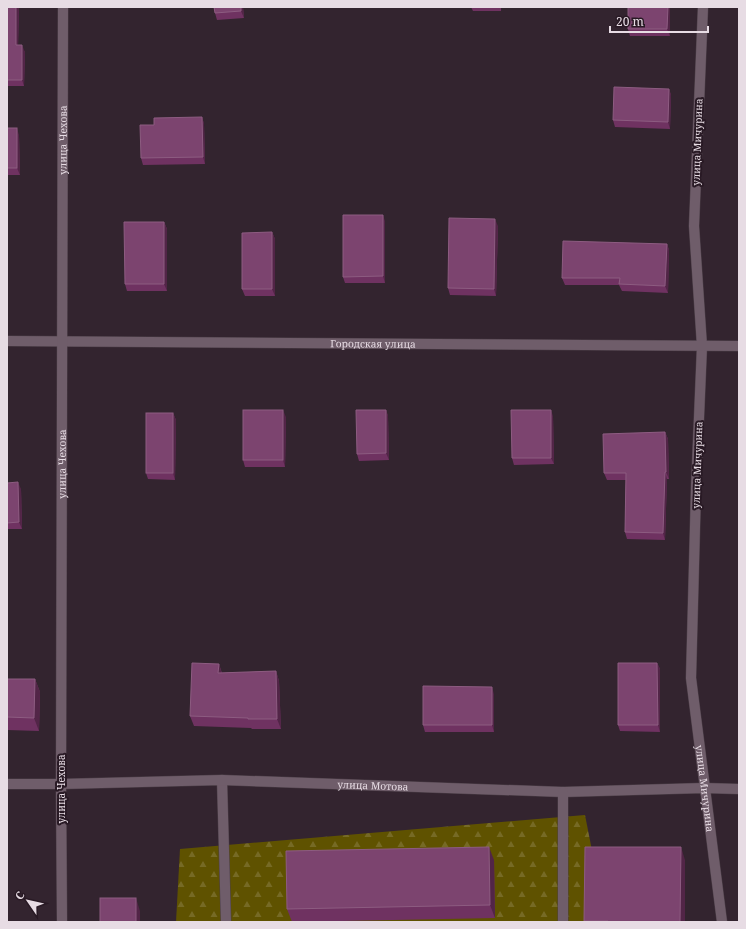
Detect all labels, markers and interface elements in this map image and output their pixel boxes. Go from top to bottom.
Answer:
scale bar [610,8,708,34]
text: 20 m [616,13,644,30]
street label: улица Мичурина [688,98,706,186]
street label: улица Чехова [56,105,70,175]
street label: Городская улица [330,336,416,351]
street label: улица Мичурина [688,421,706,509]
street label: улица Чехова [55,429,69,499]
street label: улица Мичурина [693,744,718,833]
street label: улица Чехова [54,754,68,824]
street label: улица Мотова [337,777,409,794]
north arrow [8,881,48,921]
text: С [11,888,28,902]

